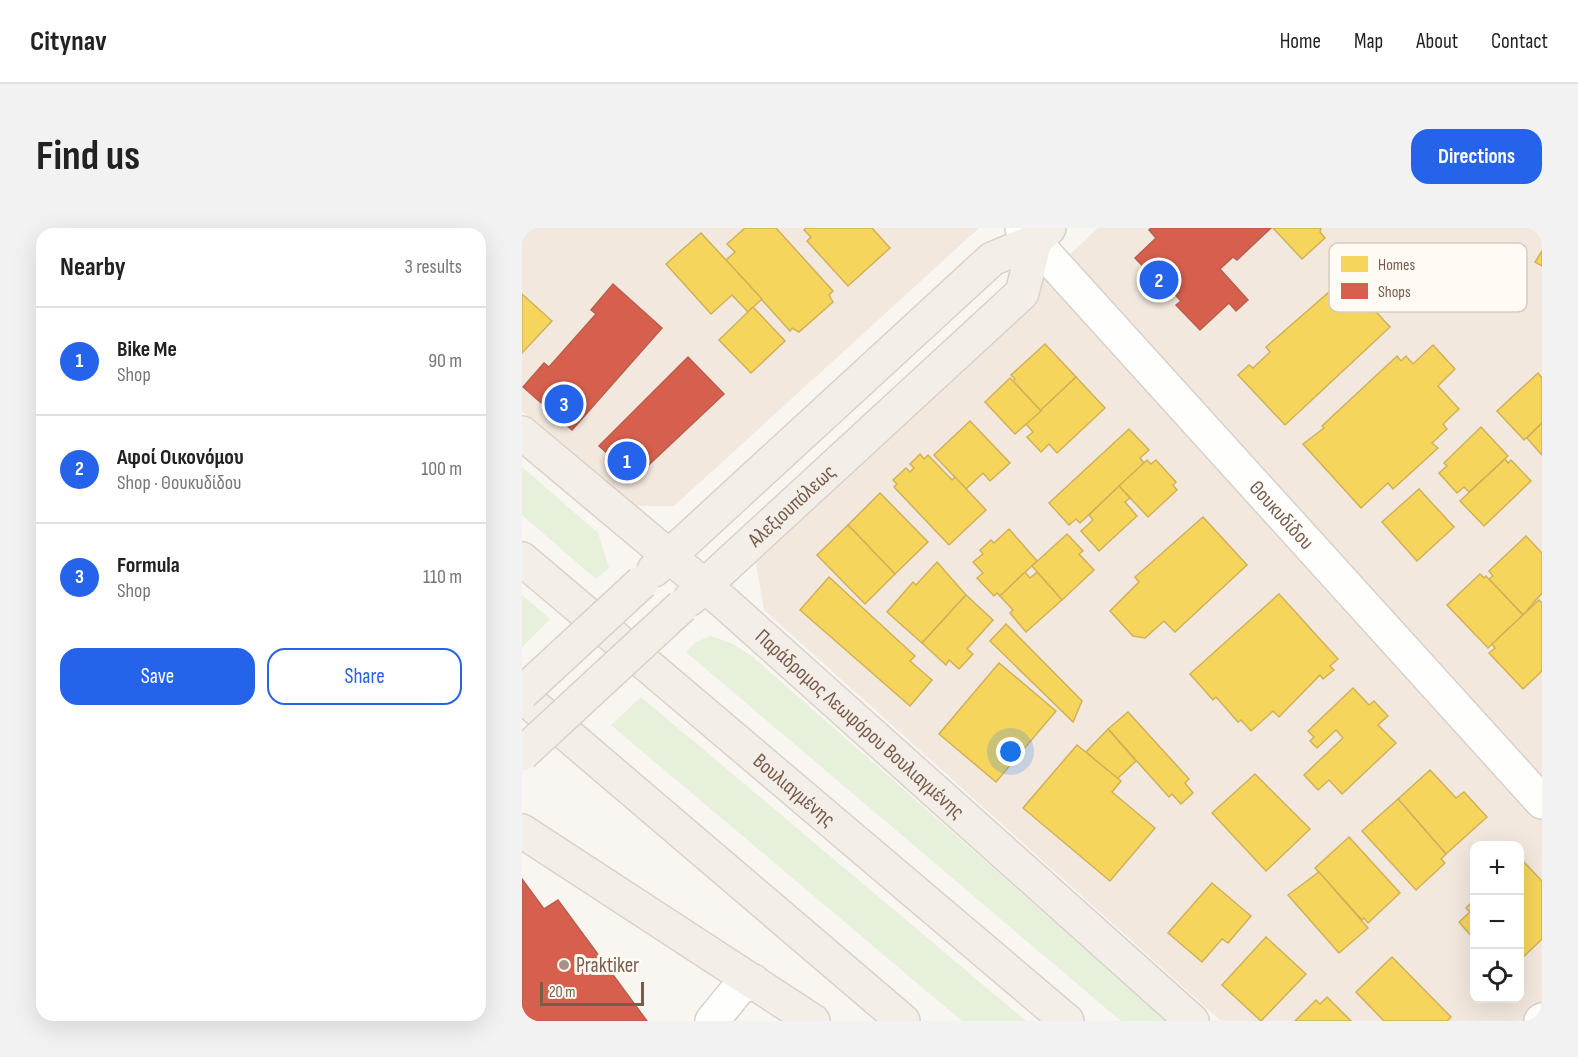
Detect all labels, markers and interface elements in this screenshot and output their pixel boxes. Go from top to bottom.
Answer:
text: Citynav [30,25,107,58]
text: Home [1280,29,1321,54]
text: Map [1354,29,1383,54]
text: About [1416,29,1458,54]
text: Contact [1491,29,1548,54]
button: Directions [1411,129,1542,184]
text: Find us [36,131,140,182]
legend [1329,243,1527,312]
text: Nearby [60,252,126,283]
text: 3 results [405,255,462,279]
text: Homes [1378,256,1415,275]
pin: 2 [1140,257,1178,302]
text: Shops [1378,283,1411,302]
text: Bike Me [117,336,177,363]
text: 1 [76,349,83,373]
text: 90 m [428,349,462,373]
text: Shop [117,363,151,387]
pin: 3 [544,382,584,426]
pin: 1 [608,438,646,484]
text: Αφοί Οικονόμου [117,444,244,471]
text: 2 [75,457,84,481]
text: 100 m [421,457,462,481]
street label: Αλεξιουπόλεως [742,459,841,553]
text: Shop · Θουκυδίδου [117,471,242,495]
street label: Θουκυδίδου [1244,475,1319,555]
text: Formula [117,552,180,579]
text: 3 [75,565,84,589]
text: 110 m [423,565,462,589]
text: Shop [117,579,151,603]
street label: Παράδρομος Λεωφόρου Βουλιαγμένης [751,624,969,824]
button: Save [60,648,255,705]
button: Share [267,648,462,705]
your location [996,737,1025,766]
street label: Βουλιαγμένης [748,748,840,832]
map controls [1470,841,1524,1003]
button: + [1470,841,1524,895]
button: − [1470,895,1524,949]
button: locate [1470,949,1524,1003]
place label: Praktiker [576,953,639,978]
marker: Praktiker [557,958,571,972]
scale bar [540,979,644,1006]
text: 20 m [549,983,576,1002]

